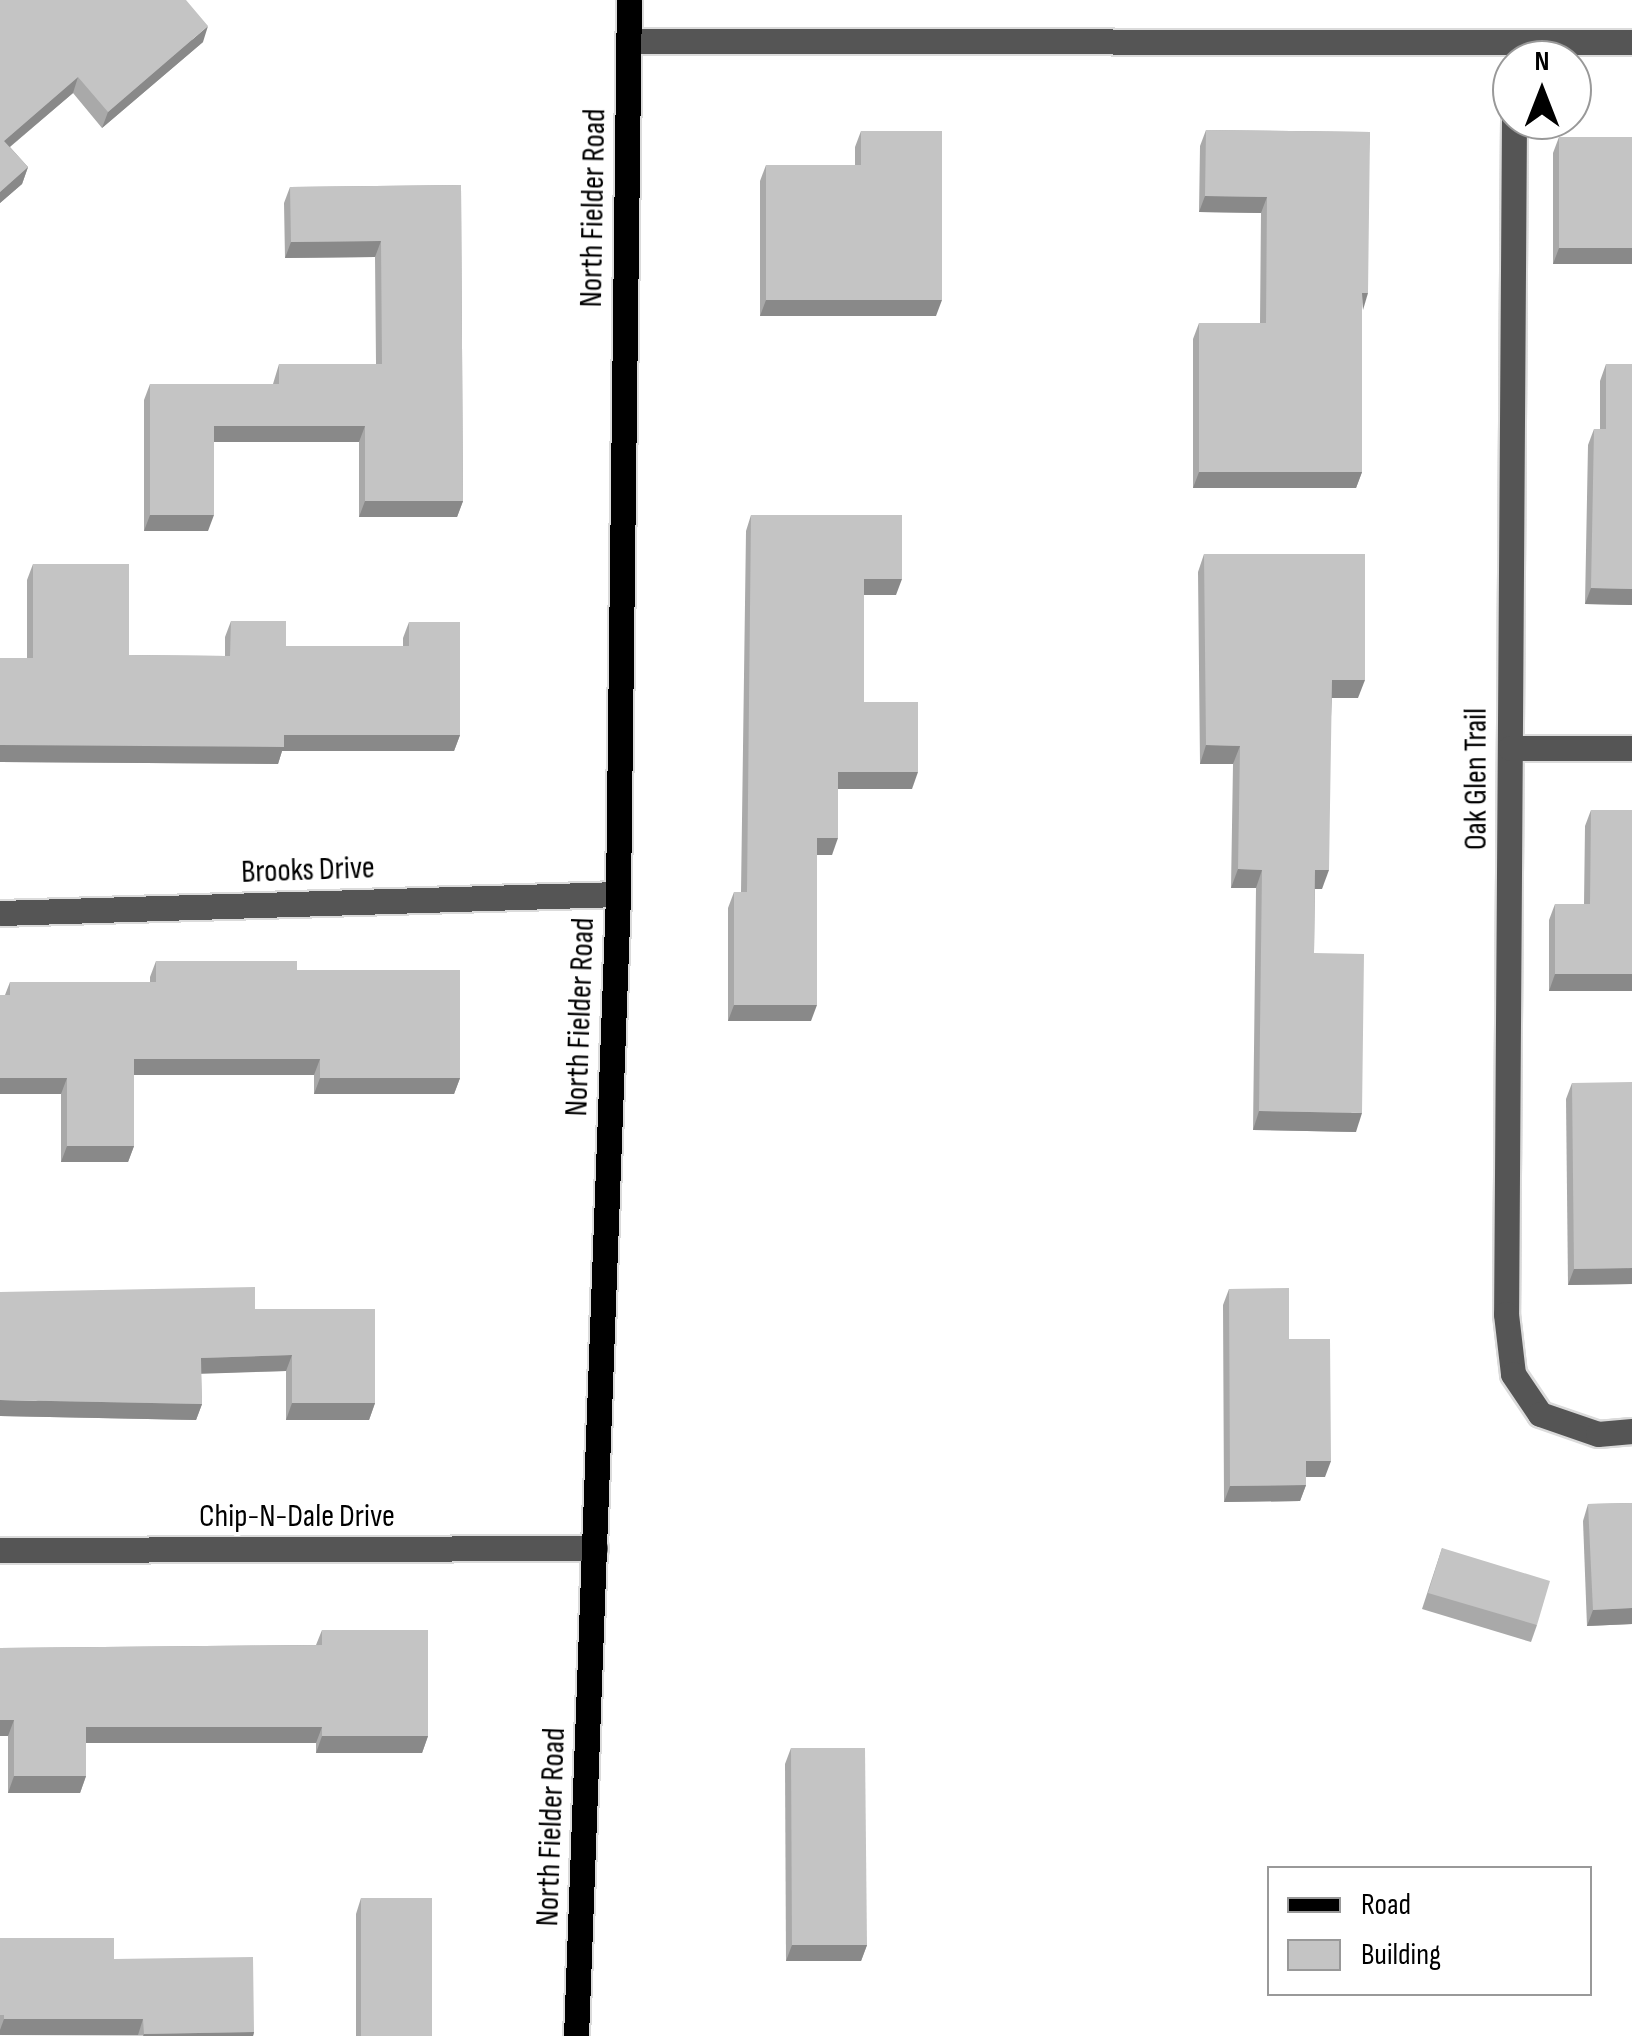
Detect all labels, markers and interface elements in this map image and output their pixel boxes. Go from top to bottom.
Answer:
north arrow [1492,40,1592,140]
text: N [1535,45,1549,78]
street label: North Fielder Road [573,108,615,308]
street label: Oak Glen Trail [1458,708,1496,850]
street label: Brooks Drive [241,849,375,893]
street label: North Fielder Road [558,917,604,1117]
street label: Chip-N-Dale Drive [199,1498,395,1536]
street label: North Fielder Road [529,1727,575,1927]
legend [1267,1866,1592,1996]
text: Road [1361,1887,1411,1923]
text: Building [1361,1937,1441,1973]

